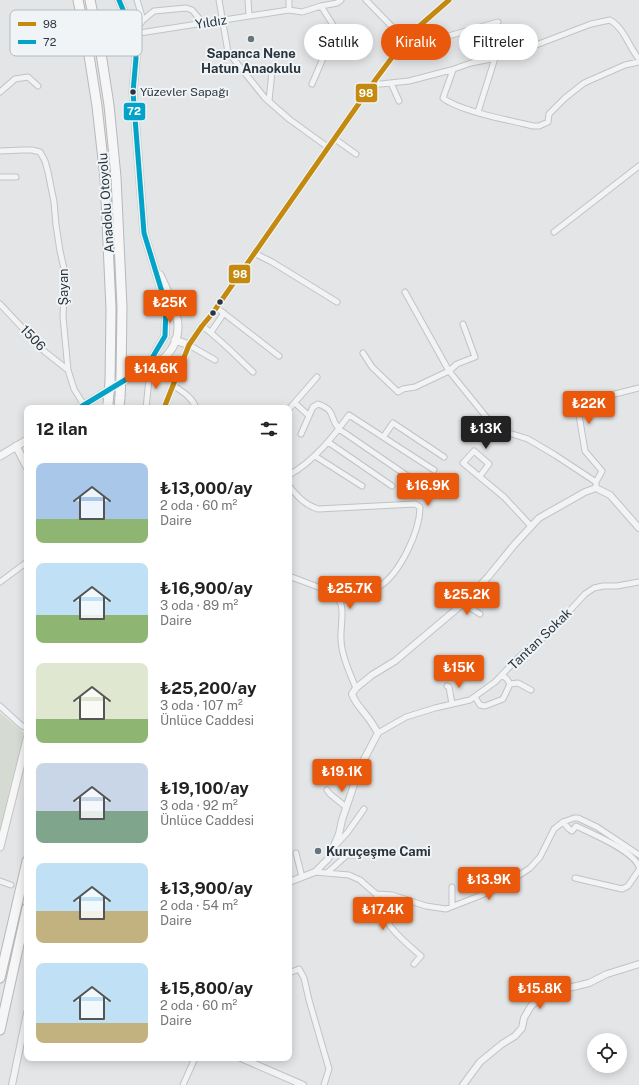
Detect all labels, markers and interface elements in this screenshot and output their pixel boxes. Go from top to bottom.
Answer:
legend [10,10,142,56]
street label: Yıldız [194,12,228,32]
text: 98 [43,18,57,30]
chip: Satılık [304,24,373,60]
chip: Kiralık [381,24,451,60]
chip: Filtreler [459,24,538,60]
marker: Sapanca Nene Hatun Anaokulu [246,34,256,44]
text: 72 [43,36,57,48]
place label: Sapanca Nene Hatun Anaokulu [201,46,301,76]
line badge: 98 [355,83,378,103]
place label: Yüzevler Sapağı [140,85,229,99]
marker: Yüzevler Sapağı [128,87,138,97]
text: 98 [359,87,373,99]
line badge: 72 [123,102,146,121]
text: 72 [127,105,141,117]
street label: Anadolu Otoyolu [95,152,117,254]
line badge: 98 [228,264,251,284]
street label: Şayan [56,268,71,306]
text: 98 [233,268,247,280]
pin: ₺25K [146,290,194,324]
text: ₺25K [153,295,187,310]
unlabelled marker [215,297,225,307]
unlabelled marker [208,308,218,318]
street label: 1506 [17,322,49,354]
pin: ₺14.6K [123,356,189,390]
text: ₺14.6K [134,361,178,376]
pin: ₺22K [565,391,613,425]
text: ₺22K [572,396,606,411]
pin: ₺13K [462,416,510,450]
icon: filters [258,418,280,440]
text: 12 ilan [36,419,88,439]
text: ₺13K [470,421,502,436]
pin: ₺16.9K [395,473,461,507]
text: ₺13,000/ay [160,478,253,498]
text: ₺16.9K [406,478,450,493]
icon: home [68,479,116,527]
text: 2 oda · 60 m² [160,498,237,513]
text: Daire [160,513,192,528]
pin: ₺25.7K [317,576,383,610]
text: ₺16,900/ay [160,578,253,598]
icon: home [68,579,116,627]
text: ₺25.7K [327,581,373,596]
pin: ₺25.2K [434,582,500,616]
text: ₺25.2K [444,587,490,602]
text: 3 oda · 89 m² [160,598,238,613]
street label: Tantan Sokak [505,605,575,673]
text: Daire [160,613,192,628]
pin: ₺15K [435,655,483,689]
text: ₺15K [443,660,475,675]
text: ₺25,200/ay [160,678,256,698]
icon: home [68,679,116,727]
text: 3 oda · 107 m² [160,698,243,713]
text: Ünlüce Caddesi [160,713,254,728]
pin: ₺19.1K [309,759,375,793]
text: ₺19.1K [321,764,363,779]
text: ₺19,100/ay [160,778,249,798]
icon: home [68,779,116,827]
text: 3 oda · 92 m² [160,798,238,813]
text: Ünlüce Caddesi [160,813,254,828]
place label: Kuruçeşme Cami [326,844,431,859]
marker: Kuruçeşme Cami [313,846,323,856]
pin: ₺13.9K [456,867,522,901]
text: ₺13.9K [467,872,511,887]
text: ₺13,900/ay [160,878,253,898]
icon: home [68,879,116,927]
pin: ₺17.4K [350,897,416,931]
text: 2 oda · 54 m² [160,898,238,913]
text: ₺17.4K [362,902,404,917]
text: Daire [160,913,192,928]
pin: ₺15.8K [507,976,573,1010]
text: ₺15,800/ay [160,978,253,998]
icon: home [68,979,116,1027]
text: ₺15.8K [518,981,562,996]
text: 2 oda · 60 m² [160,998,237,1013]
text: Daire [160,1013,192,1028]
map controls [587,1033,627,1073]
button: locate [587,1033,627,1073]

